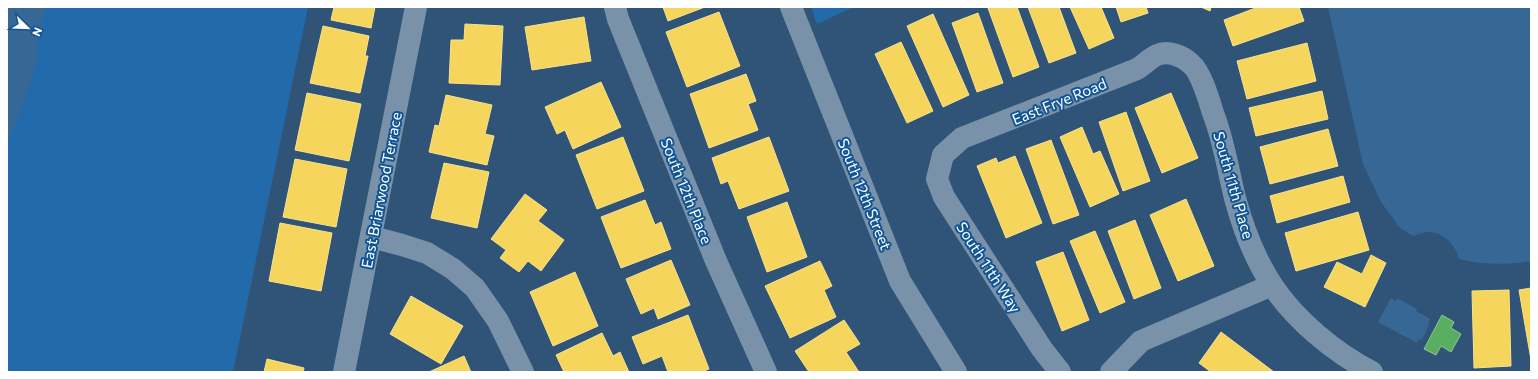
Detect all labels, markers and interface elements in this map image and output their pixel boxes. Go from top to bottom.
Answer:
north arrow [8,8,48,48]
text: N [30,26,45,38]
street label: East Frye Road [1009,74,1109,128]
street label: East Briarwood Terrace [357,110,405,270]
street label: South 11th Place [1210,129,1258,241]
street label: South 12th Place [658,135,716,247]
street label: South 12th Street [834,136,896,252]
street label: South 11th Way [953,218,1025,316]

